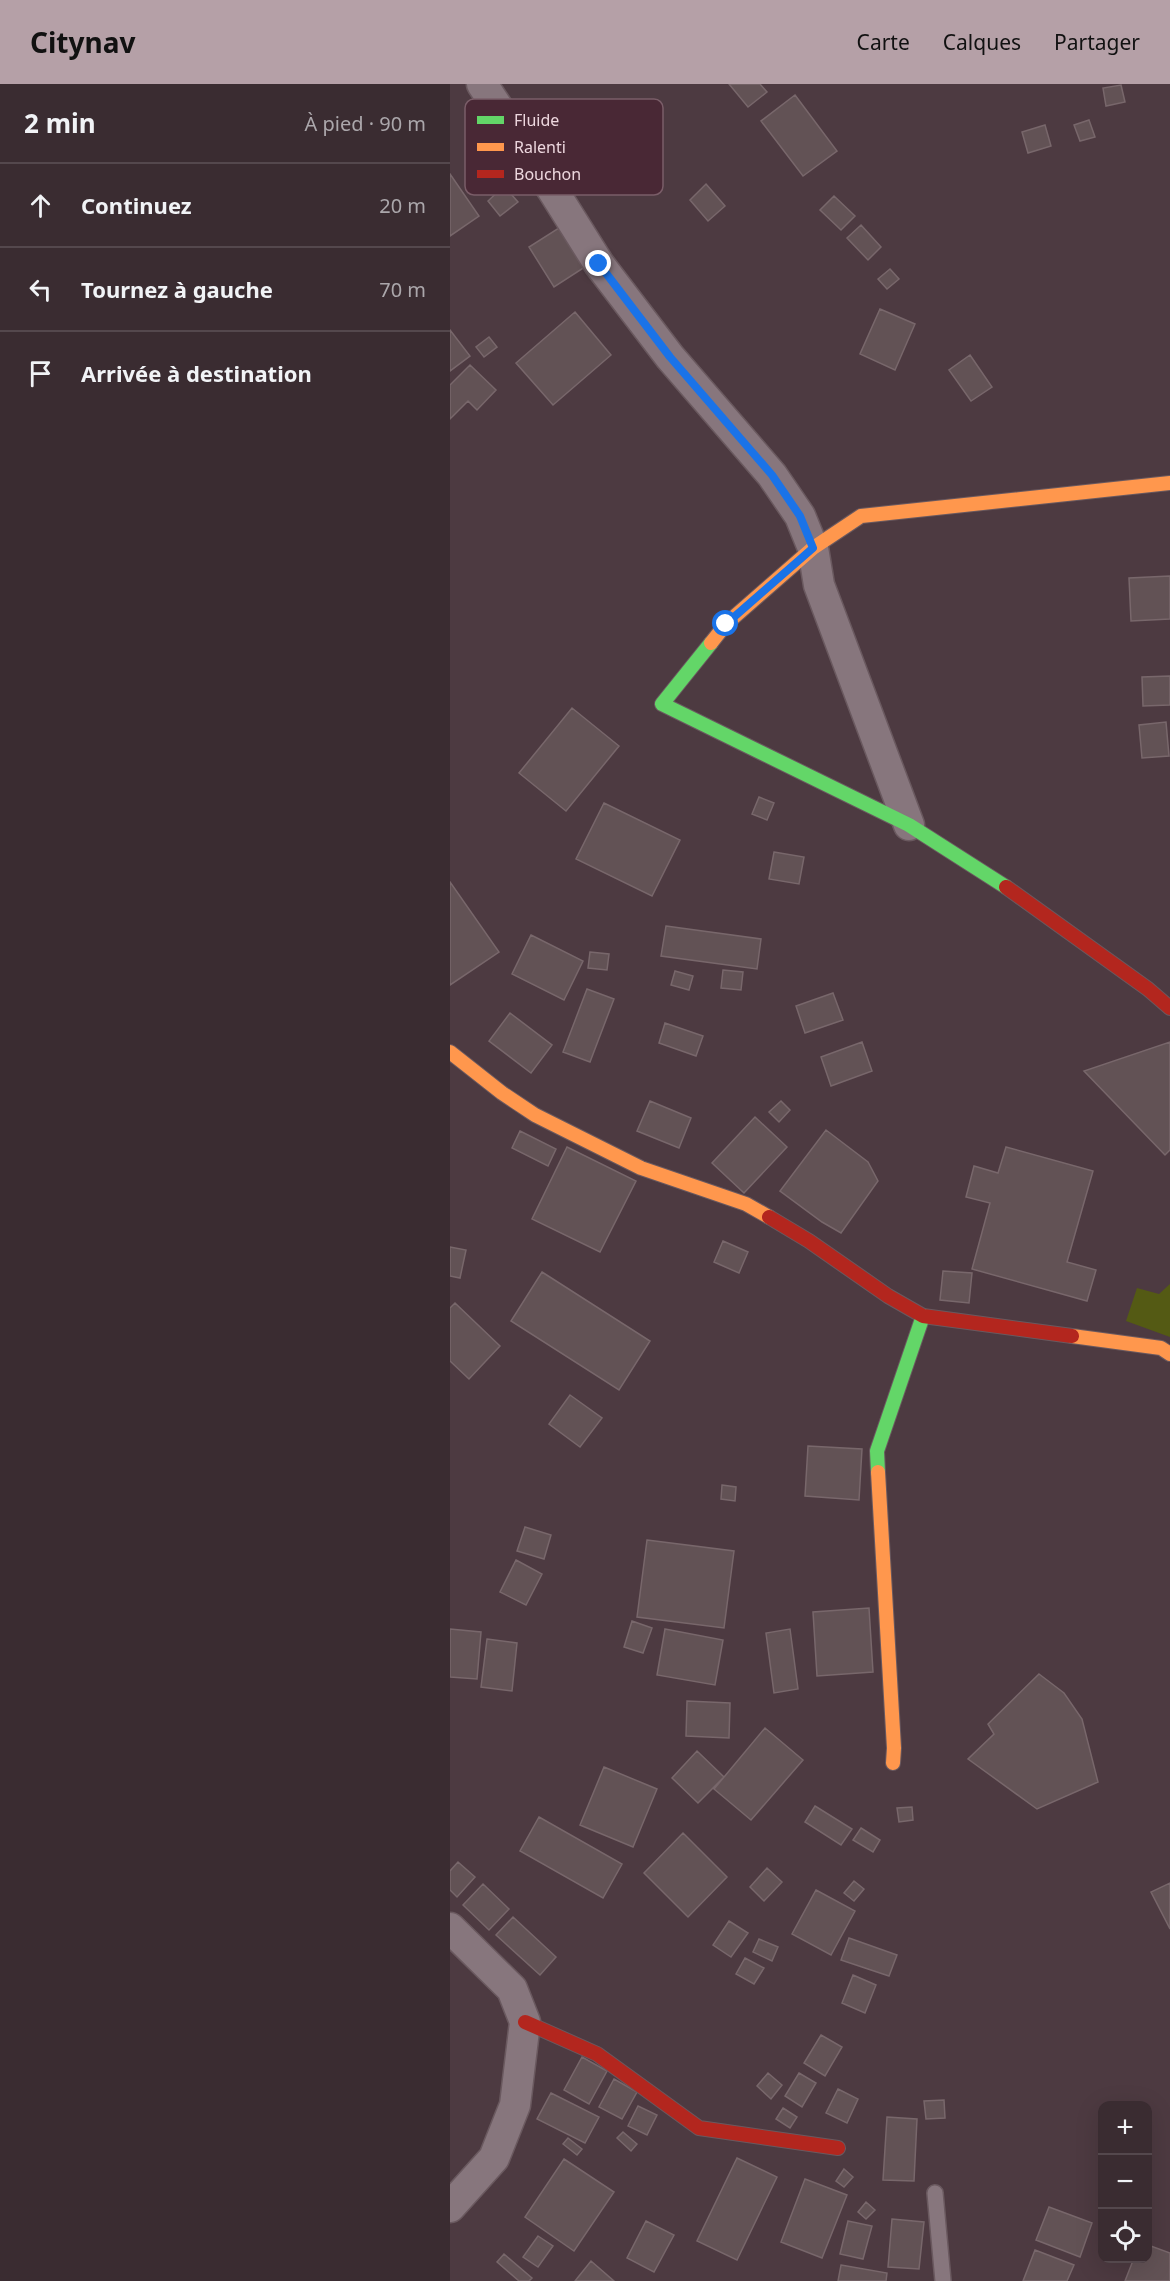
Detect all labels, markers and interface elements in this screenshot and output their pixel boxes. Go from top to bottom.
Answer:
text: Citynav [30,23,135,61]
text: Carte [857,28,910,56]
text: Calques [943,28,1021,56]
text: Partager [1054,28,1140,56]
legend [465,99,663,195]
text: 2 min [24,105,96,141]
text: Fluide [514,109,559,131]
text: À pied · 90 m [304,110,426,137]
text: Ralenti [514,136,566,158]
text: Bouchon [514,163,581,185]
icon: ahead [24,189,57,222]
text: Continuez [81,190,192,220]
text: 20 m [379,192,426,219]
route end [585,250,611,276]
icon: left [24,273,57,306]
text: Tournez à gauche [81,274,273,304]
text: 70 m [379,276,426,303]
icon: arrive [24,357,57,390]
text: Arrivée à destination [81,358,312,388]
route start [712,610,738,636]
map controls [1098,2101,1152,2263]
button: + [1098,2101,1152,2155]
button: − [1098,2155,1152,2209]
button: locate [1098,2209,1152,2263]

